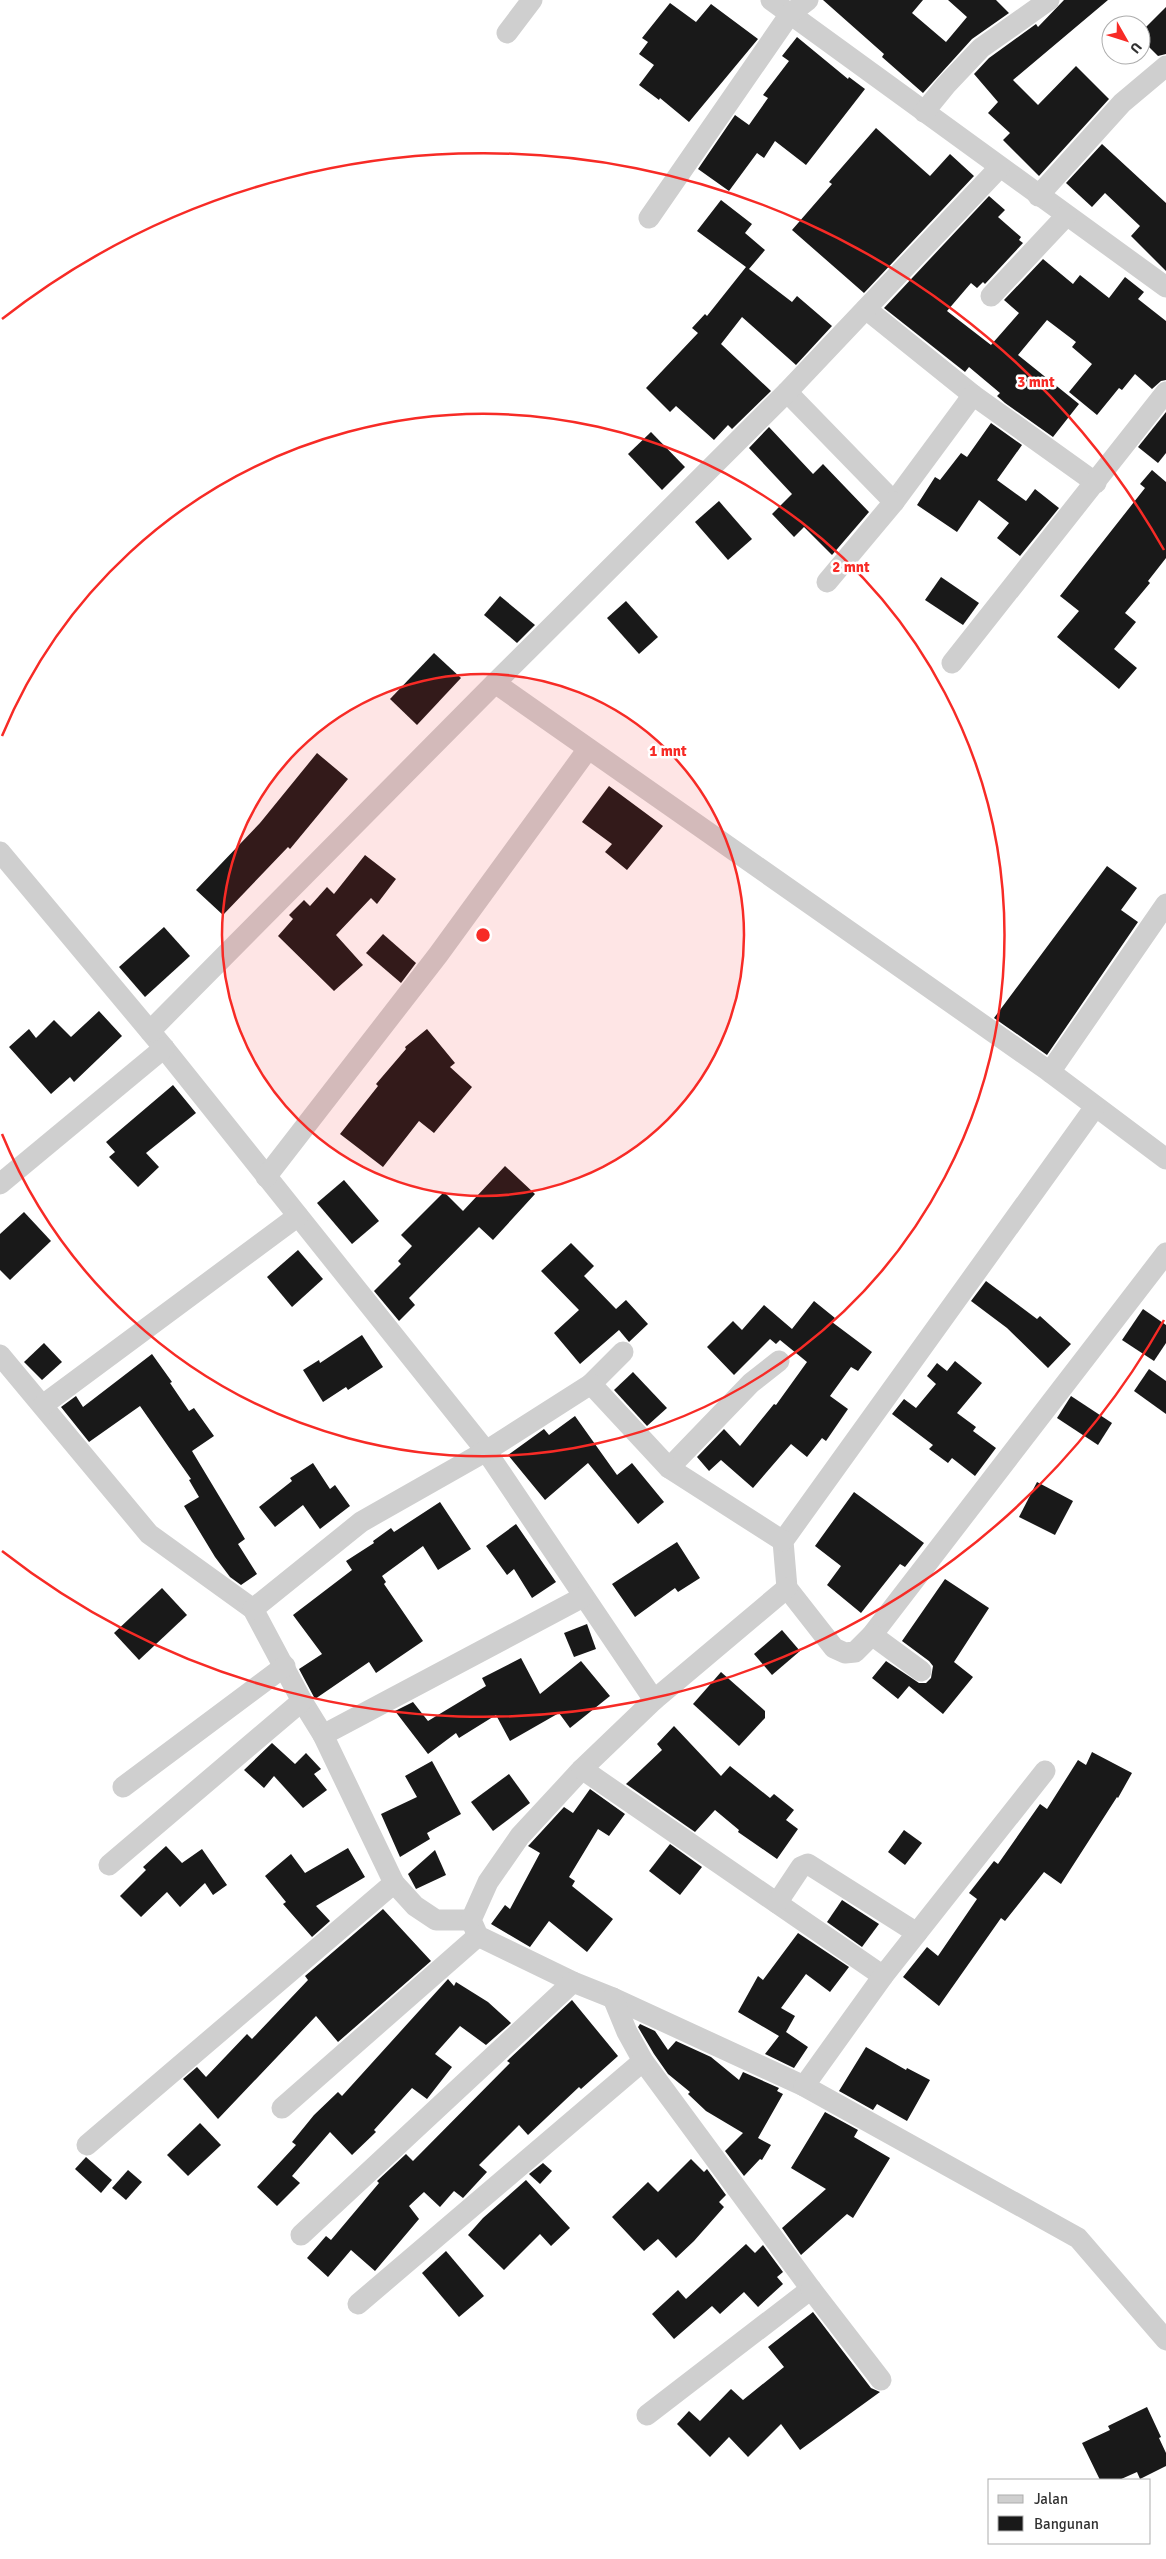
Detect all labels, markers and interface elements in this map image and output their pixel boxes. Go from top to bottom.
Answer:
north arrow [1101,15,1151,65]
text: U [1126,39,1145,57]
text: 3 mnt [1017,373,1055,391]
text: 2 mnt [832,558,870,576]
text: 1 mnt [649,742,687,760]
centre of rings [474,926,492,944]
legend [988,2479,1151,2544]
text: Jalan [1034,2490,1068,2508]
text: Bangunan [1034,2515,1099,2533]

